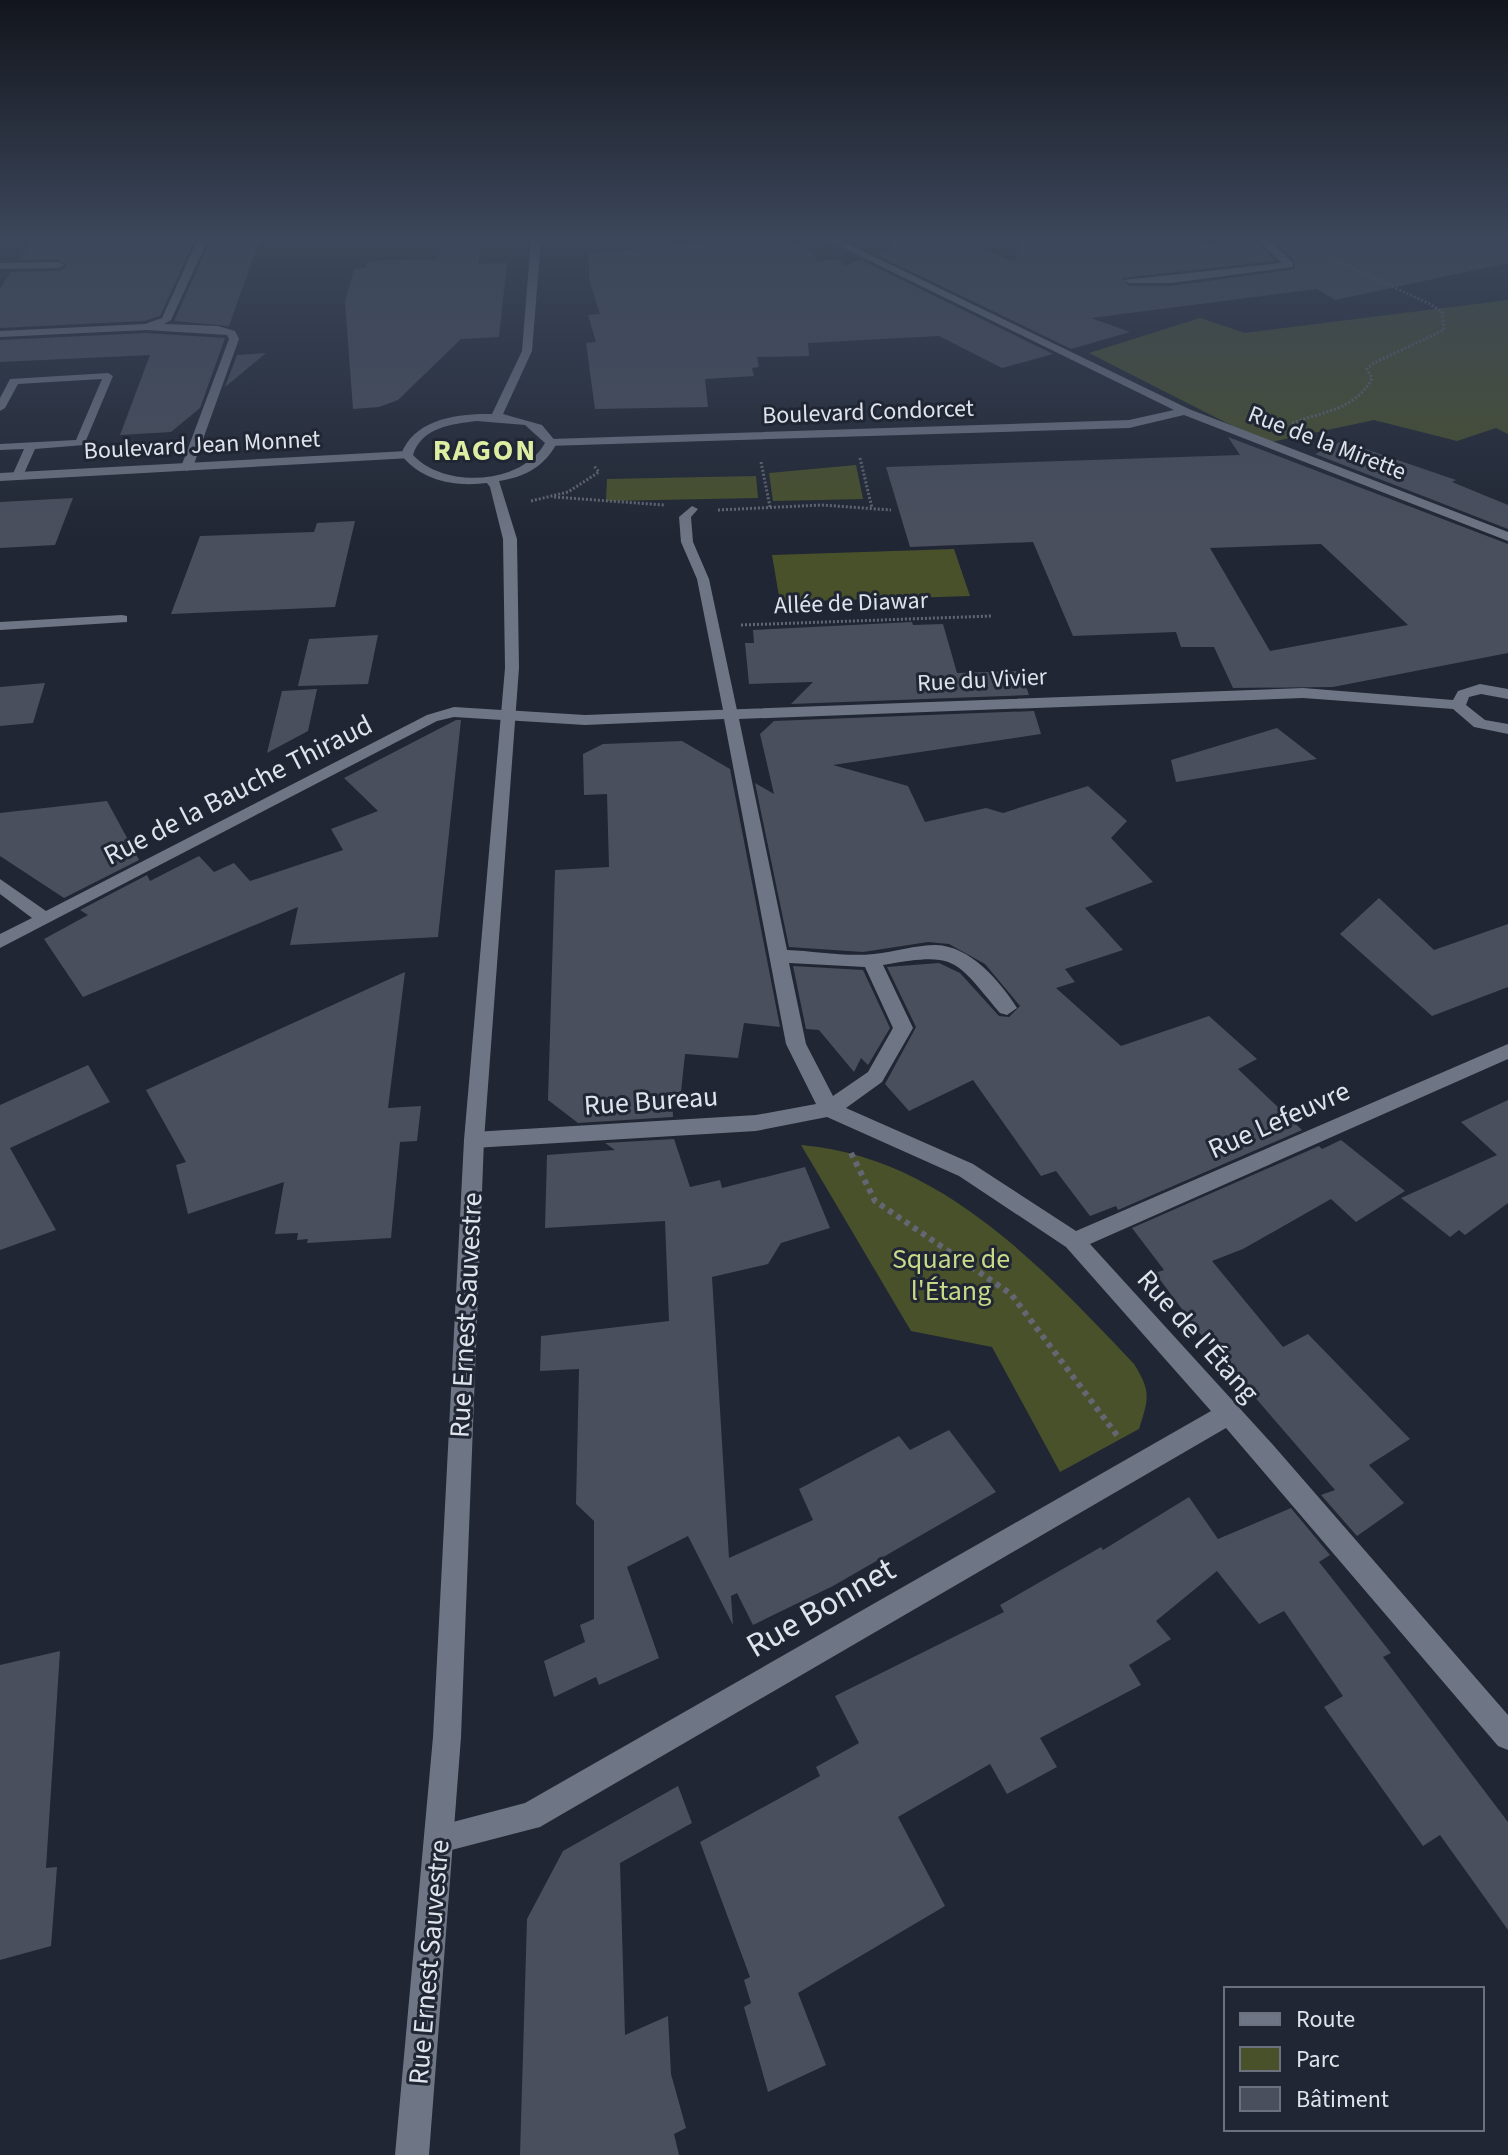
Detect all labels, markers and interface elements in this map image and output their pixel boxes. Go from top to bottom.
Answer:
street label: Boulevard Condorcet [762,391,974,433]
street label: Rue de la Mirette [1243,397,1411,489]
street label: Boulevard Jean Monnet [83,421,321,469]
district label: RAGON [433,429,537,472]
street label: Allée de Diawar [773,583,929,623]
street label: Rue du Vivier [916,659,1049,701]
street label: Rue de la Bauche Thiraud [97,705,379,875]
street label: Rue Lefeuvre [1202,1071,1356,1169]
street label: Rue Bureau [582,1076,720,1126]
street label: Rue Ernest Sauvestre [440,1191,492,1439]
park label: Square de l'Étang [892,1239,1010,1311]
street label: Rue de l'Étang [1127,1261,1269,1411]
street label: Rue Bonnet [737,1545,905,1671]
street label: Rue Ernest Sauvestre [398,1838,460,2086]
legend [1224,1987,1484,2131]
text: Route [1296,2002,1355,2037]
text: Parc [1296,2042,1340,2077]
text: Bâtiment [1296,2082,1389,2117]

